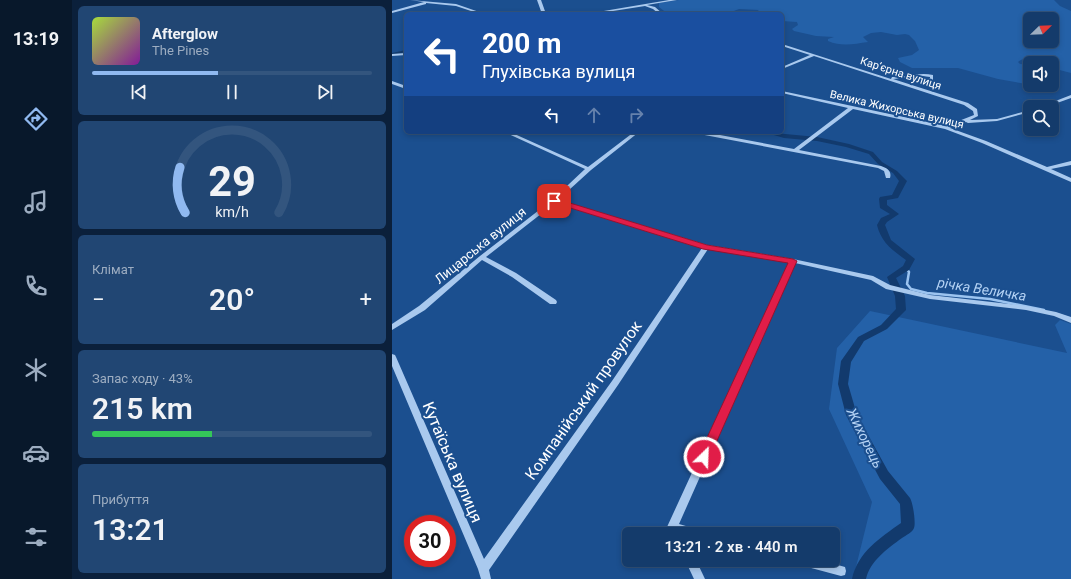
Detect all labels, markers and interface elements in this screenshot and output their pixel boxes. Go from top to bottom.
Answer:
north arrow [1023,12,1059,48]
map controls [1023,12,1059,136]
text: Afterglow [152,25,218,43]
text: 200 m [482,27,561,60]
text: 13:19 [13,28,59,49]
icon: left [416,28,468,80]
text: The Pines [152,43,209,58]
street label: Кар’єрна вулиця [859,54,943,93]
button: sound [1023,56,1059,92]
text: Глухівська вулиця [482,61,635,82]
icon: previous [128,81,150,103]
icon: pause [221,81,243,103]
icon: next [314,81,336,103]
street label: Велика Жихорська вулиця [829,88,965,131]
button: search [1023,100,1059,136]
icon: left [541,104,563,126]
icon: ahead [583,104,605,126]
icon: right [625,104,647,126]
icon: directions [22,105,50,133]
text: 29 [208,157,256,206]
pin [537,184,571,218]
icon: music [22,188,50,216]
icon: arrive [543,190,565,212]
text: km/h [215,203,249,219]
street label: Лицарська вулиця [432,204,529,287]
text: Клімат [92,262,134,277]
icon: phone [22,272,50,300]
water label: річка Величка [935,274,1028,304]
text: 20° [209,282,255,317]
text: − [92,287,105,312]
text: + [360,287,372,312]
street label: Компанійський провулок [521,317,646,484]
icon: climate [22,356,50,384]
text: Запас ходу · 43% [92,371,193,386]
text: 215 km [92,391,193,426]
street label: Кутаїська вулиця [419,399,487,525]
water label: Жихорець [843,404,886,471]
position arrow [683,436,725,478]
icon: car [22,439,50,467]
text: Прибуття [92,492,149,507]
text: 13:21 [92,512,169,547]
speed limit sign: 30 [404,515,456,567]
icon: filters [22,523,50,551]
text: 13:21 · 2 хв · 440 m [665,538,797,556]

